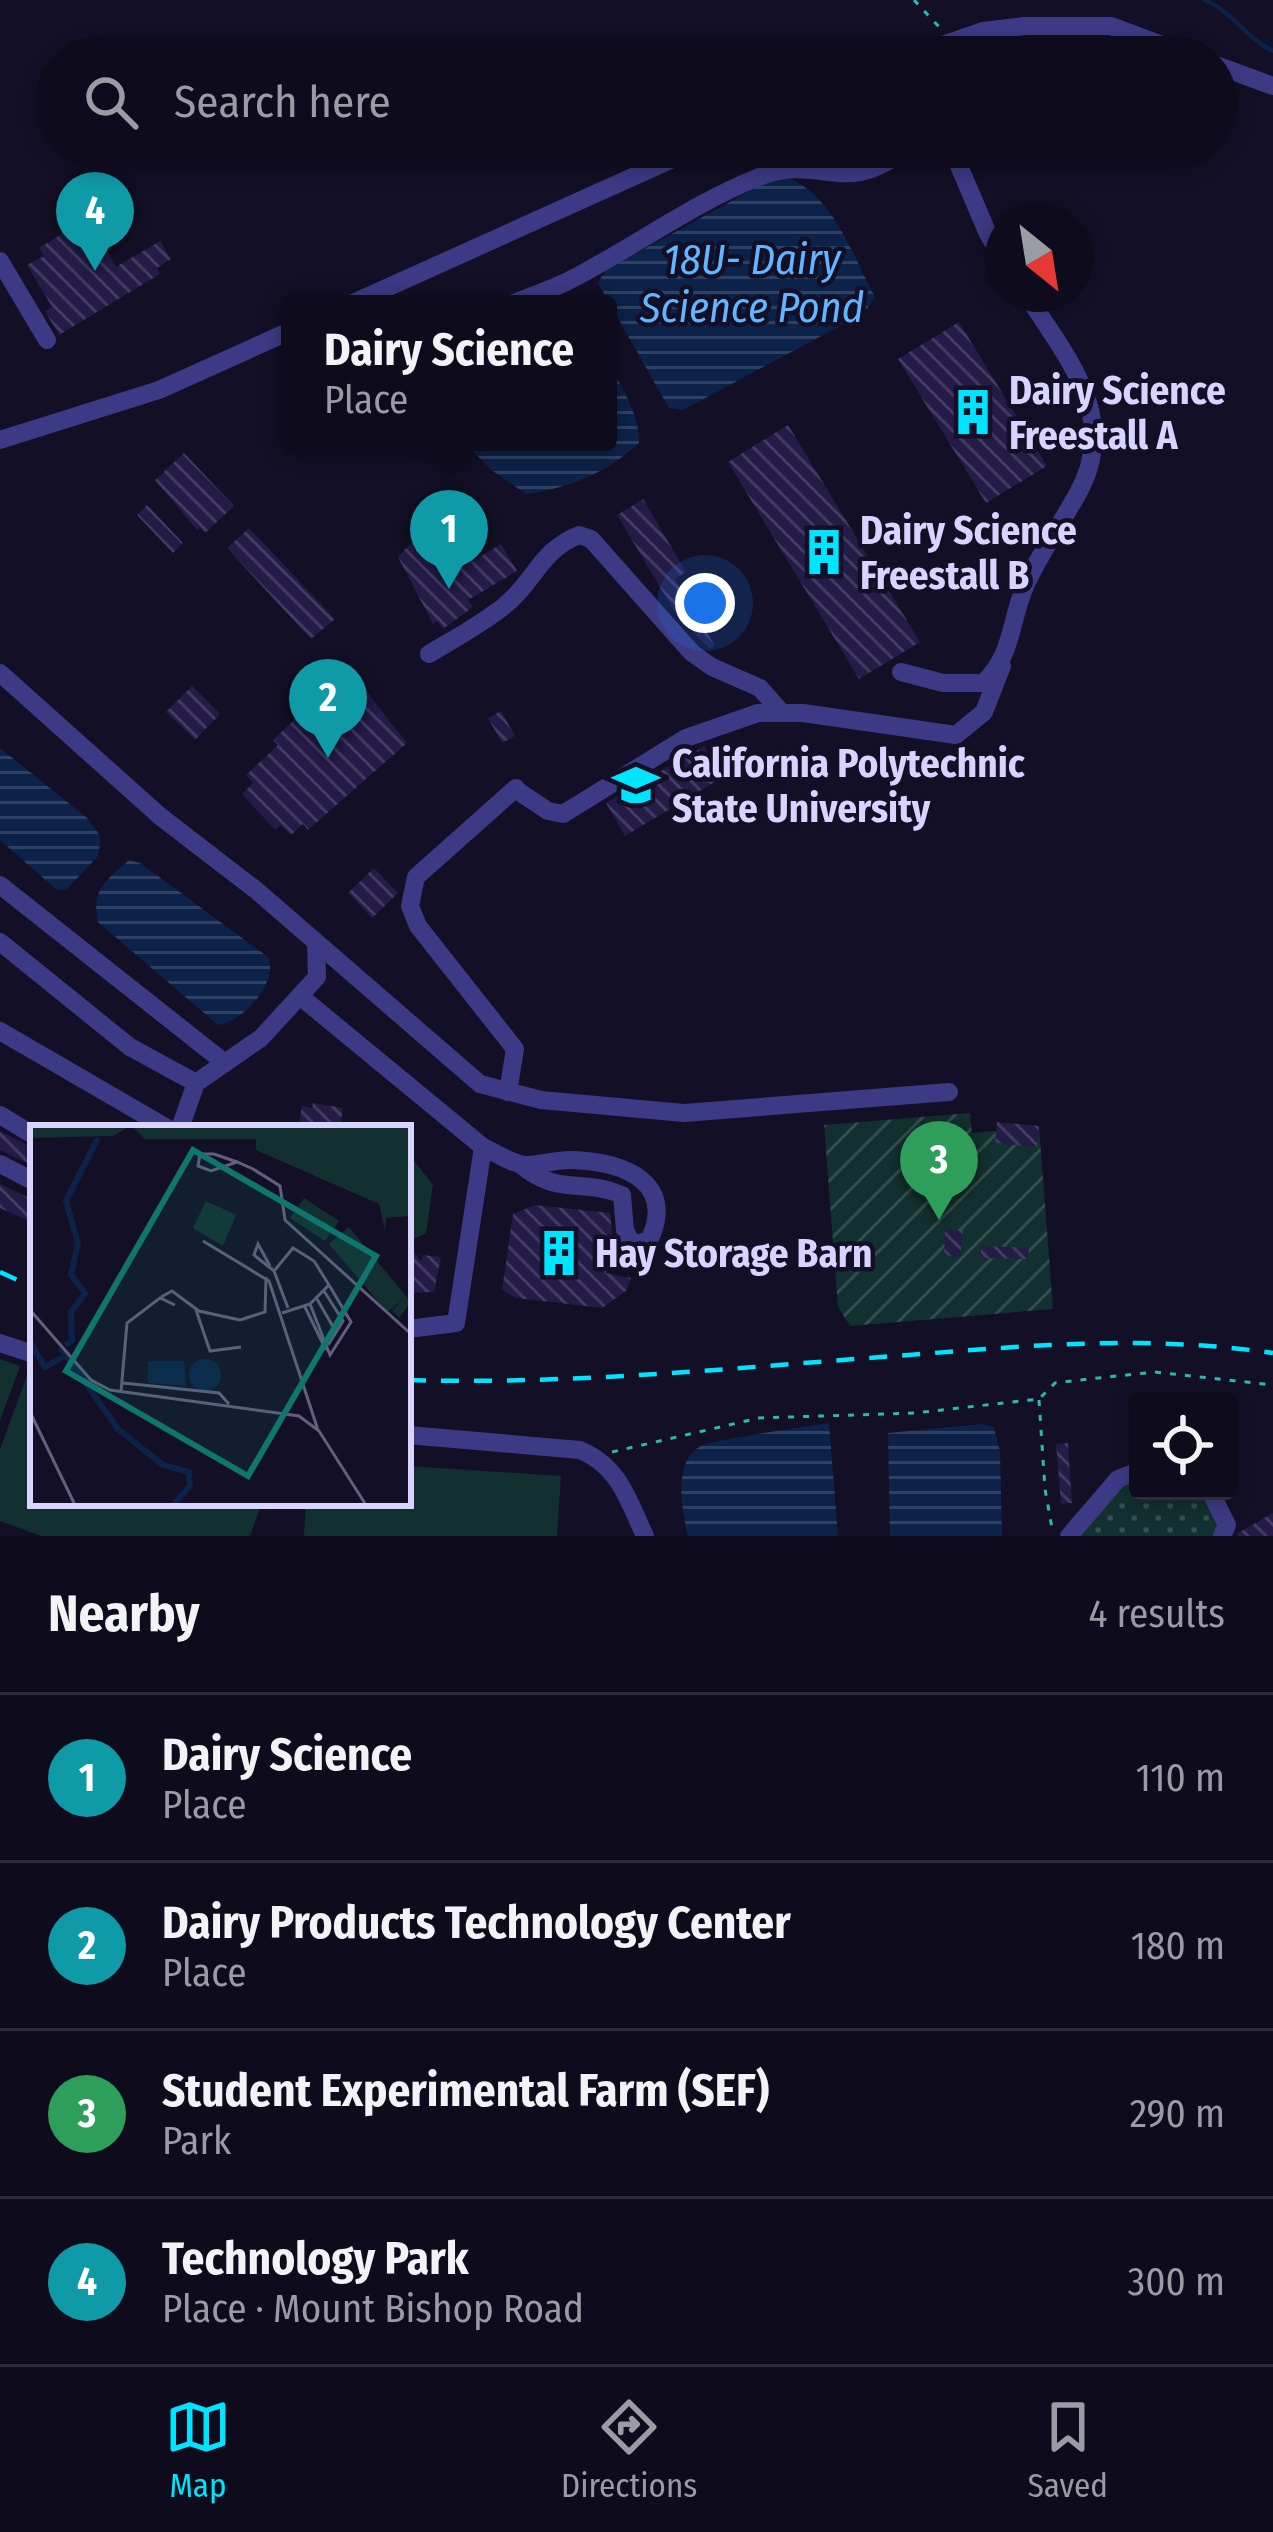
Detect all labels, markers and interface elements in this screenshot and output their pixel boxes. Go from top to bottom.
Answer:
search box [36,36,1237,168]
icon: search [78,69,144,135]
text: Search here [174,75,391,129]
pin: 4 [56,172,134,271]
north arrow [985,204,1093,312]
water label: 18U- Dairy Science Pond [639,235,864,333]
popup [281,295,617,451]
text: Dairy Science [324,323,574,377]
place label: Dairy Science Freestall A [1009,368,1226,459]
text: Place [324,377,408,423]
building icon: Dairy Science Freestall A [948,387,998,437]
pin: 1 [410,490,488,589]
place label: Dairy Science Freestall B [860,508,1077,599]
building icon: Dairy Science Freestall B [799,527,849,577]
your location [675,573,735,633]
pin: 2 [289,659,367,758]
place label: California Polytechnic State University [672,741,1025,832]
school or university icon: California Polytechnic State University [611,760,661,810]
pin: 3 [900,1121,978,1220]
inset map [30,1125,411,1506]
building icon: Hay Storage Barn [534,1228,584,1278]
place label: Hay Storage Barn [595,1231,873,1277]
map controls [1129,1392,1237,1500]
button: locate [1129,1392,1237,1500]
text: Nearby [48,1583,200,1645]
text: 4 results [1088,1591,1225,1637]
text: Dairy Science [162,1728,412,1782]
text: 1 [79,1755,95,1801]
text: 110 m [1136,1755,1225,1801]
text: Place [162,1782,246,1828]
text: Dairy Products Technology Center [162,1896,791,1950]
text: 2 [78,1923,96,1969]
text: 180 m [1131,1923,1225,1969]
text: Place [162,1950,246,1996]
text: Student Experimental Farm (SEF) [162,2064,769,2118]
text: 3 [78,2091,96,2137]
text: 290 m [1130,2091,1225,2137]
text: Park [162,2118,231,2164]
text: Technology Park [162,2232,469,2286]
text: 4 [77,2259,97,2305]
text: 300 m [1128,2259,1225,2305]
text: Place · Mount Bishop Road [162,2286,584,2332]
tab: Map [165,2394,231,2506]
tab: Directions [561,2394,697,2506]
tab: Saved [1027,2394,1108,2506]

